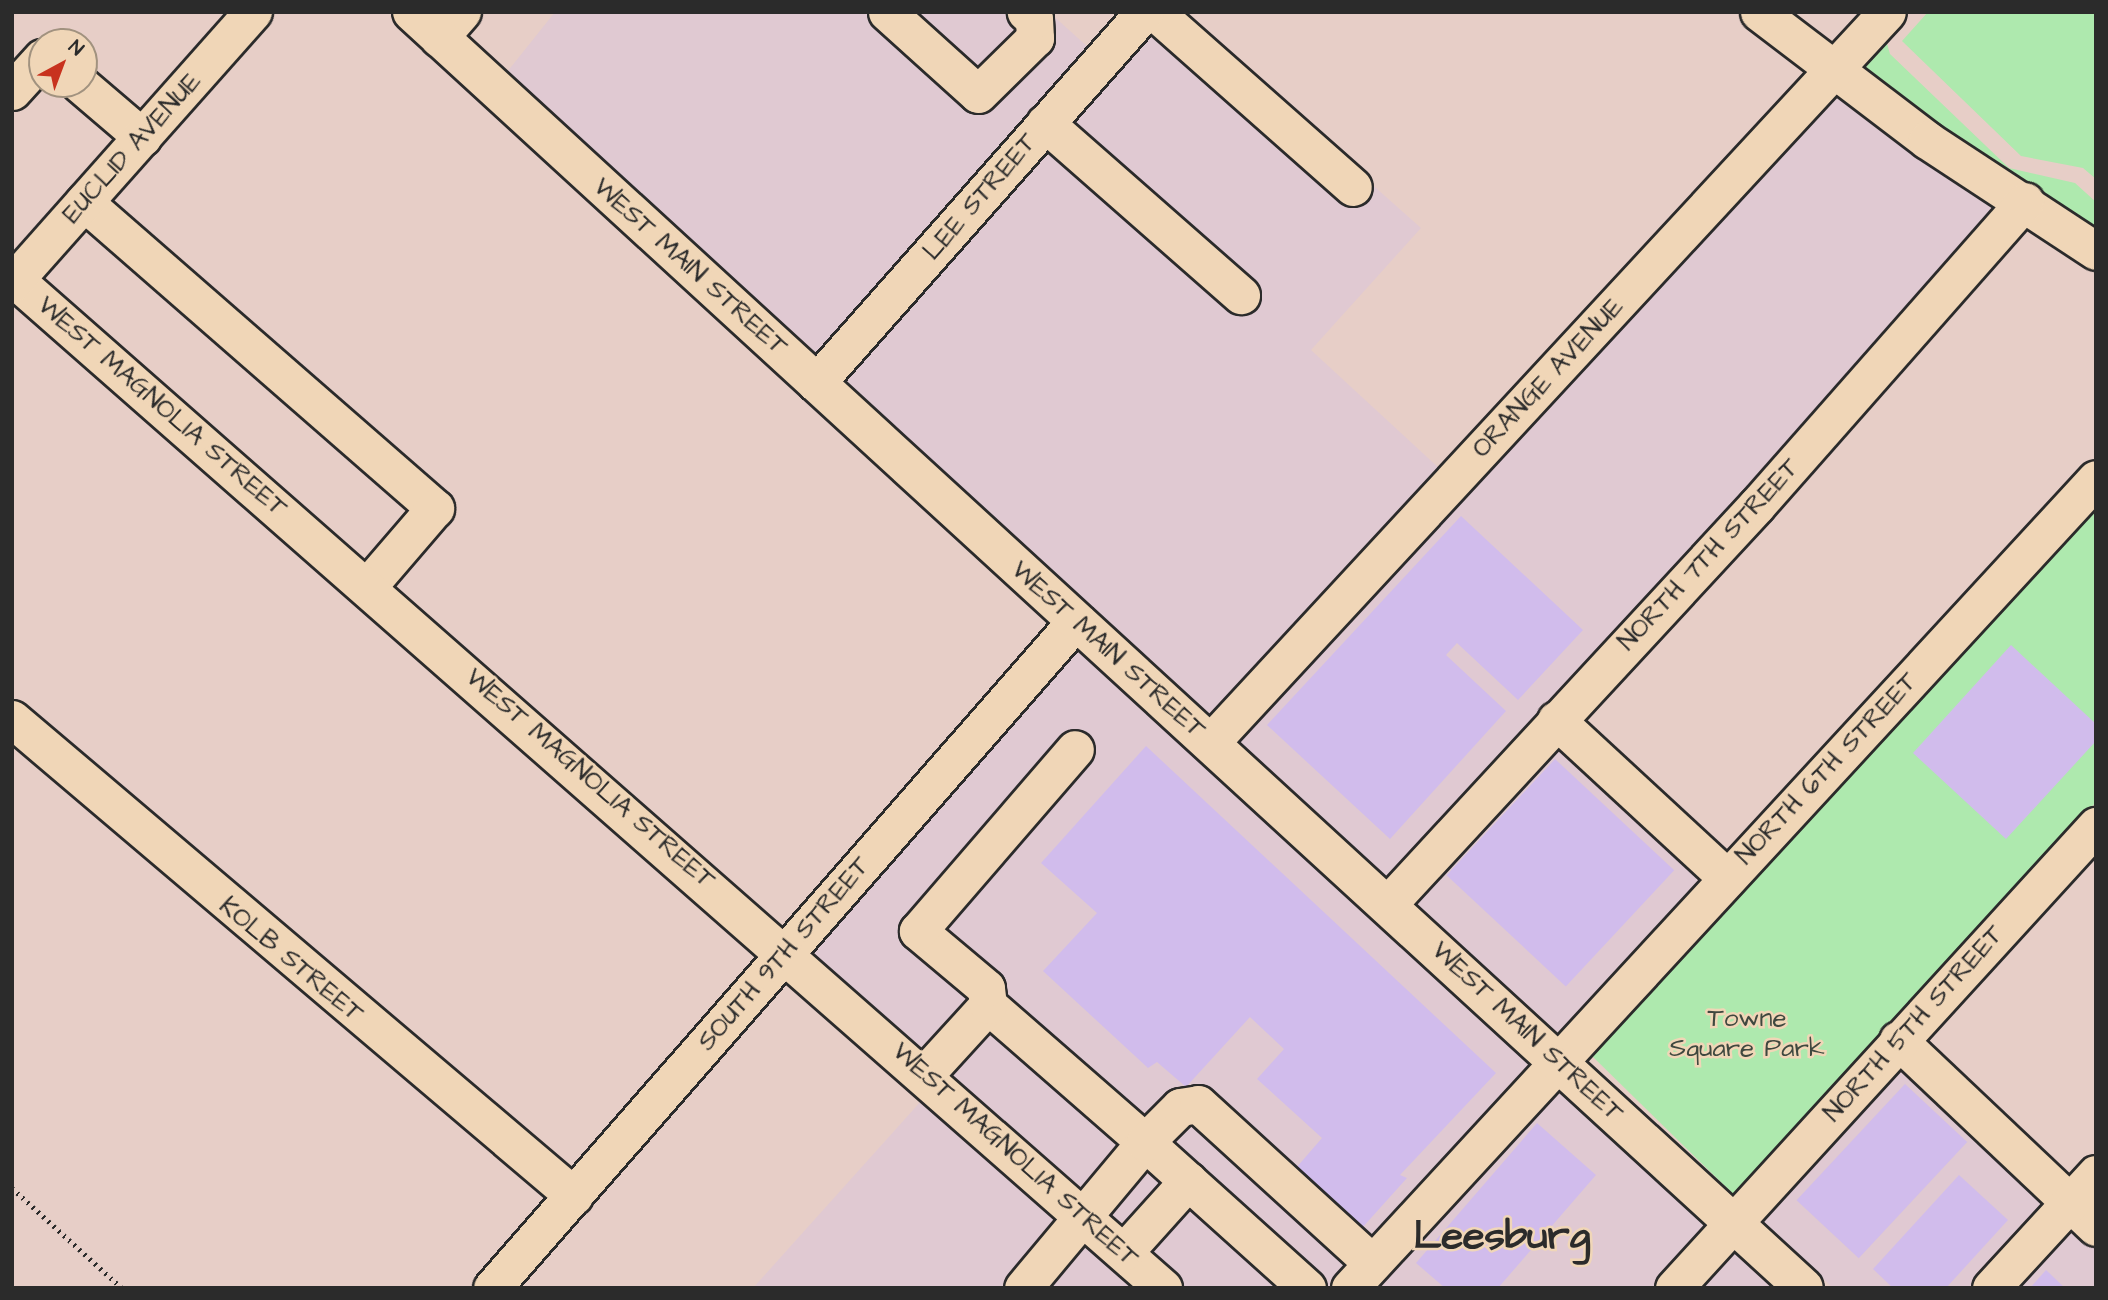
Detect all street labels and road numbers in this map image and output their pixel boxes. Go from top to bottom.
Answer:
street label: EUCLID AVENUE [56,66,208,230]
street label: LEE STREET [917,127,1043,267]
street label: WEST MAIN STREET [587,172,793,362]
street label: WEST MAGNOLIA STREET [31,290,293,524]
street label: ORANGE AVENUE [1466,292,1630,464]
street label: NORTH 7TH STREET [1612,452,1806,658]
street label: WEST MAIN STREET [1005,555,1211,745]
street label: WEST MAGNOLIA STREET [459,662,721,896]
street label: NORTH 6TH STREET [1730,666,1924,872]
street label: SOUTH 9TH STREET [691,851,877,1057]
street label: KOLB STREET [213,891,369,1029]
street label: NORTH 5TH STREET [1818,919,2010,1129]
street label: WEST MAIN STREET [1425,935,1629,1129]
street label: WEST MAGNOLIA STREET [885,1036,1145,1274]

